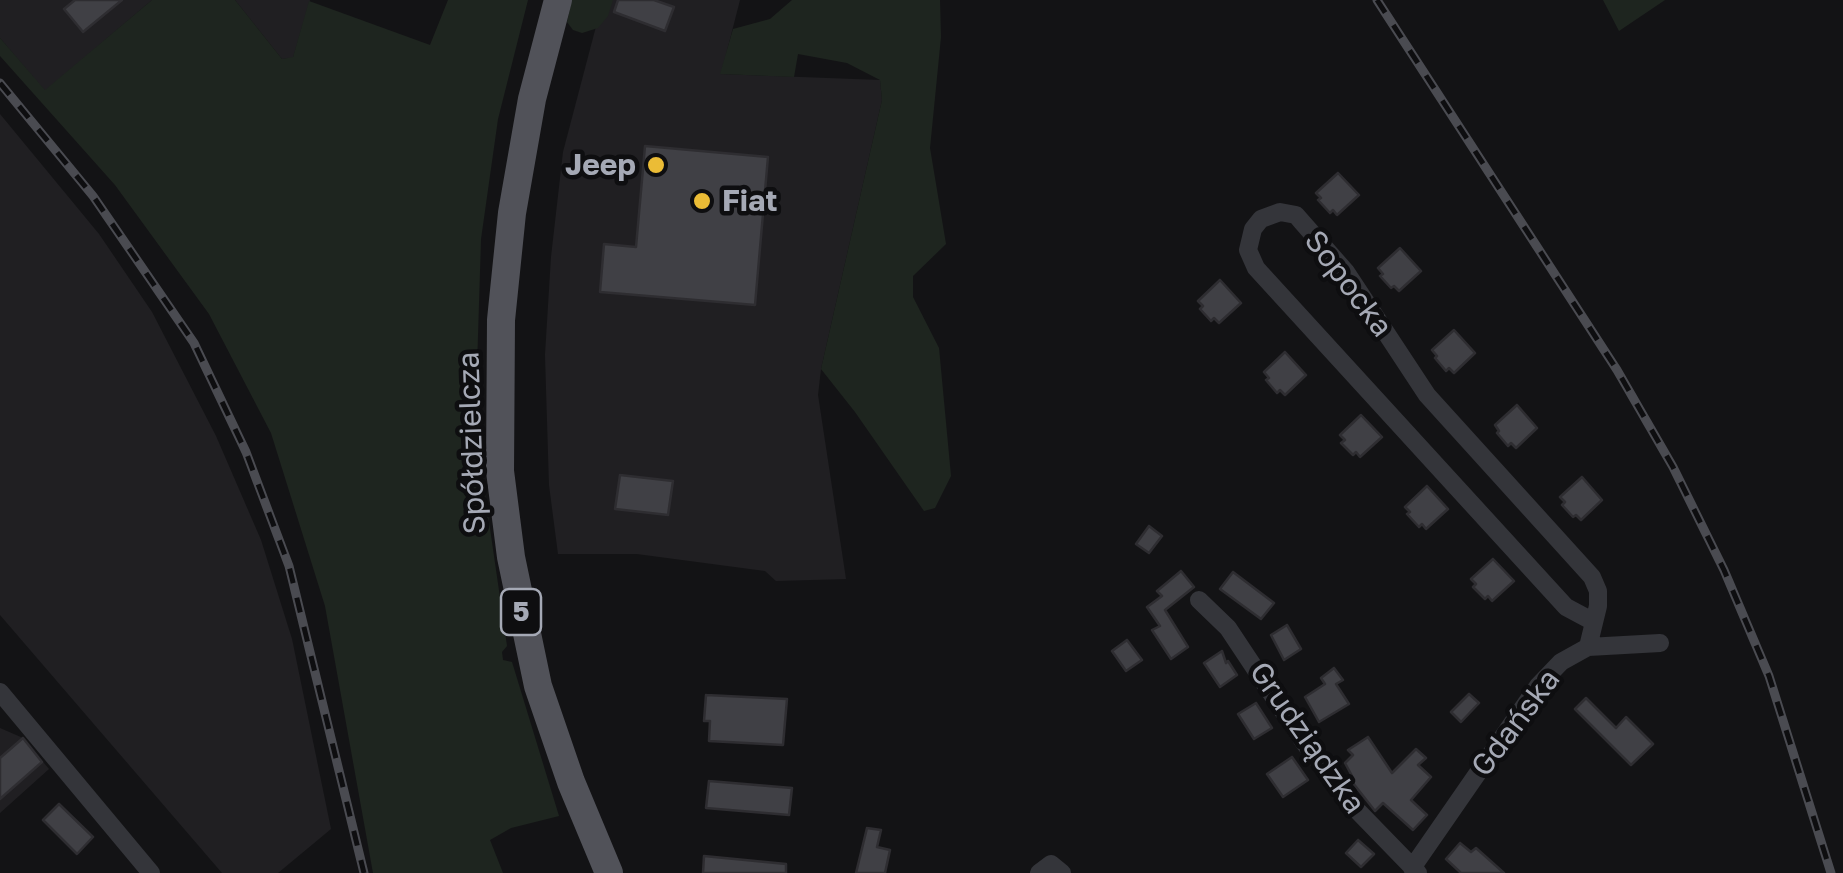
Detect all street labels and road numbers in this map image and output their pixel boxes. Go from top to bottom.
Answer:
street label: Sopocka [1296,224,1400,344]
street label: Spółdzielcza [451,351,493,535]
road number: 5 [501,589,541,635]
street label: Grudziądzka [1241,655,1373,821]
street label: Gdańska [1464,662,1568,784]

